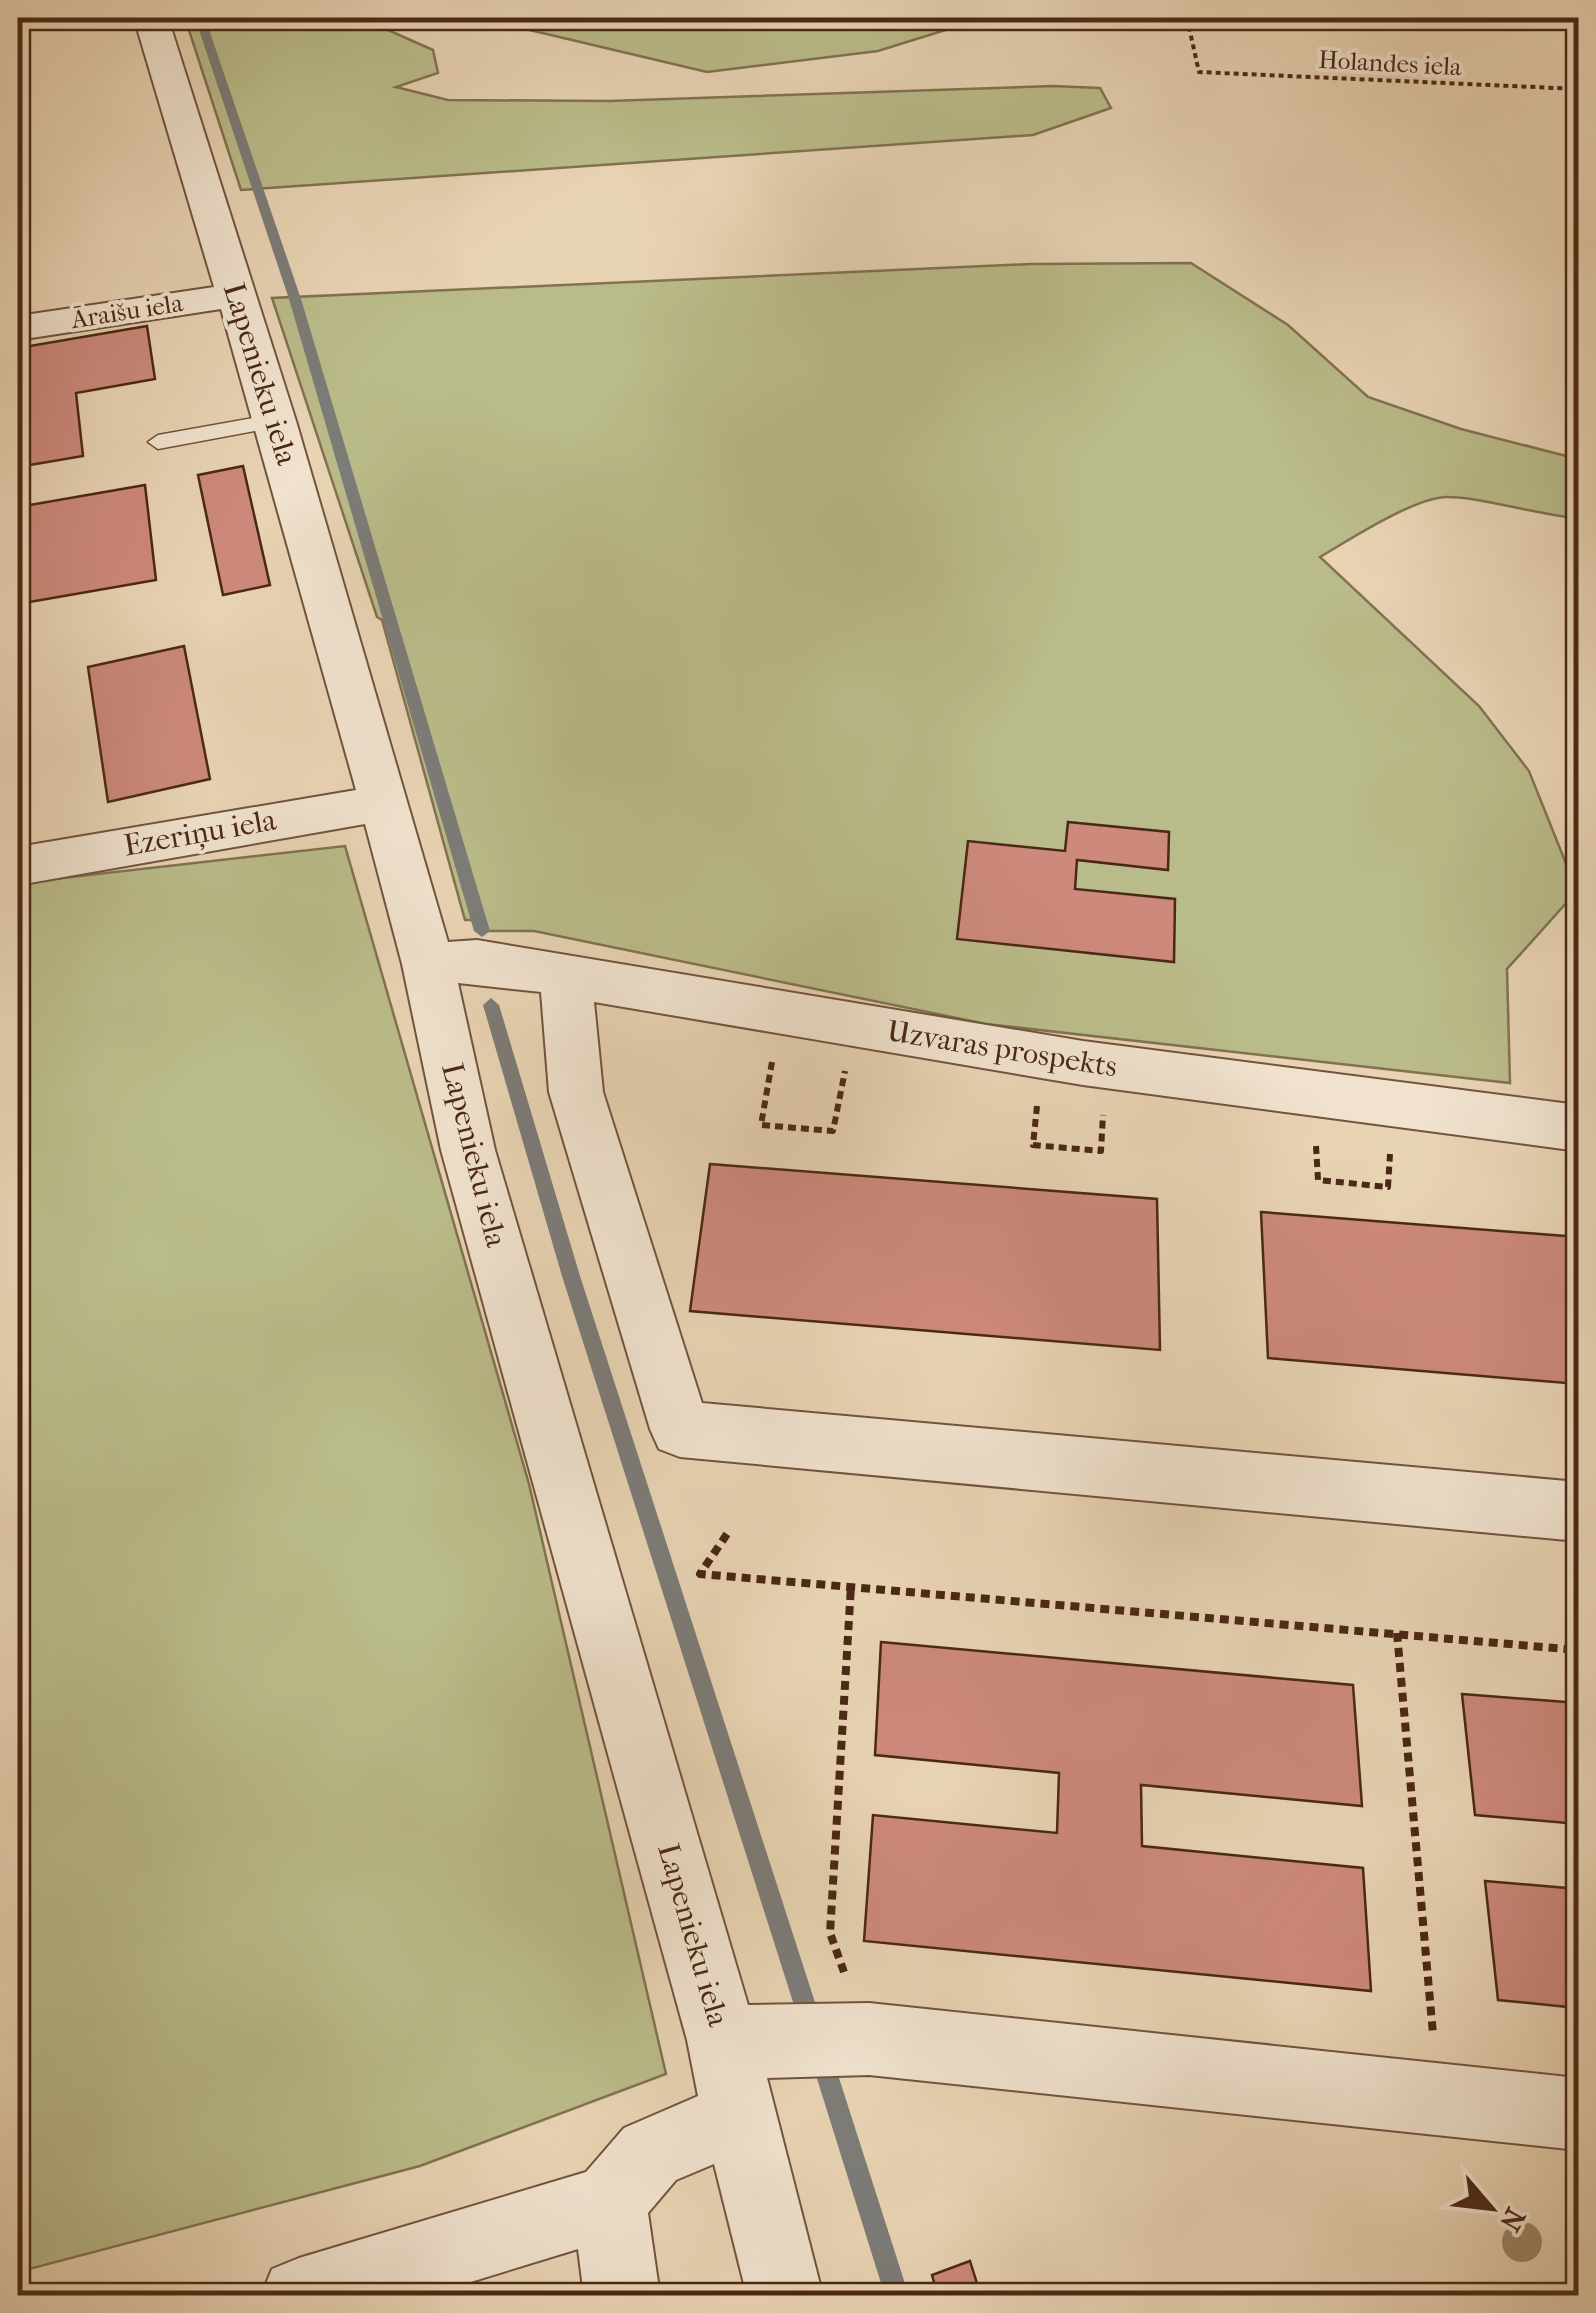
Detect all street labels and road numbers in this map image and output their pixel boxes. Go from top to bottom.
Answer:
street label: Holandes iela [1318,45,1463,81]
street label: Lapenieku iela [216,279,305,470]
street label: Āraišu iela [68,288,185,334]
street label: Ezeriņu iela [121,802,280,864]
street label: Uzvaras prospekts [884,1014,1120,1084]
street label: Lapenieku iela [434,1059,514,1252]
street label: Lapenieku iela [650,1840,736,2031]

